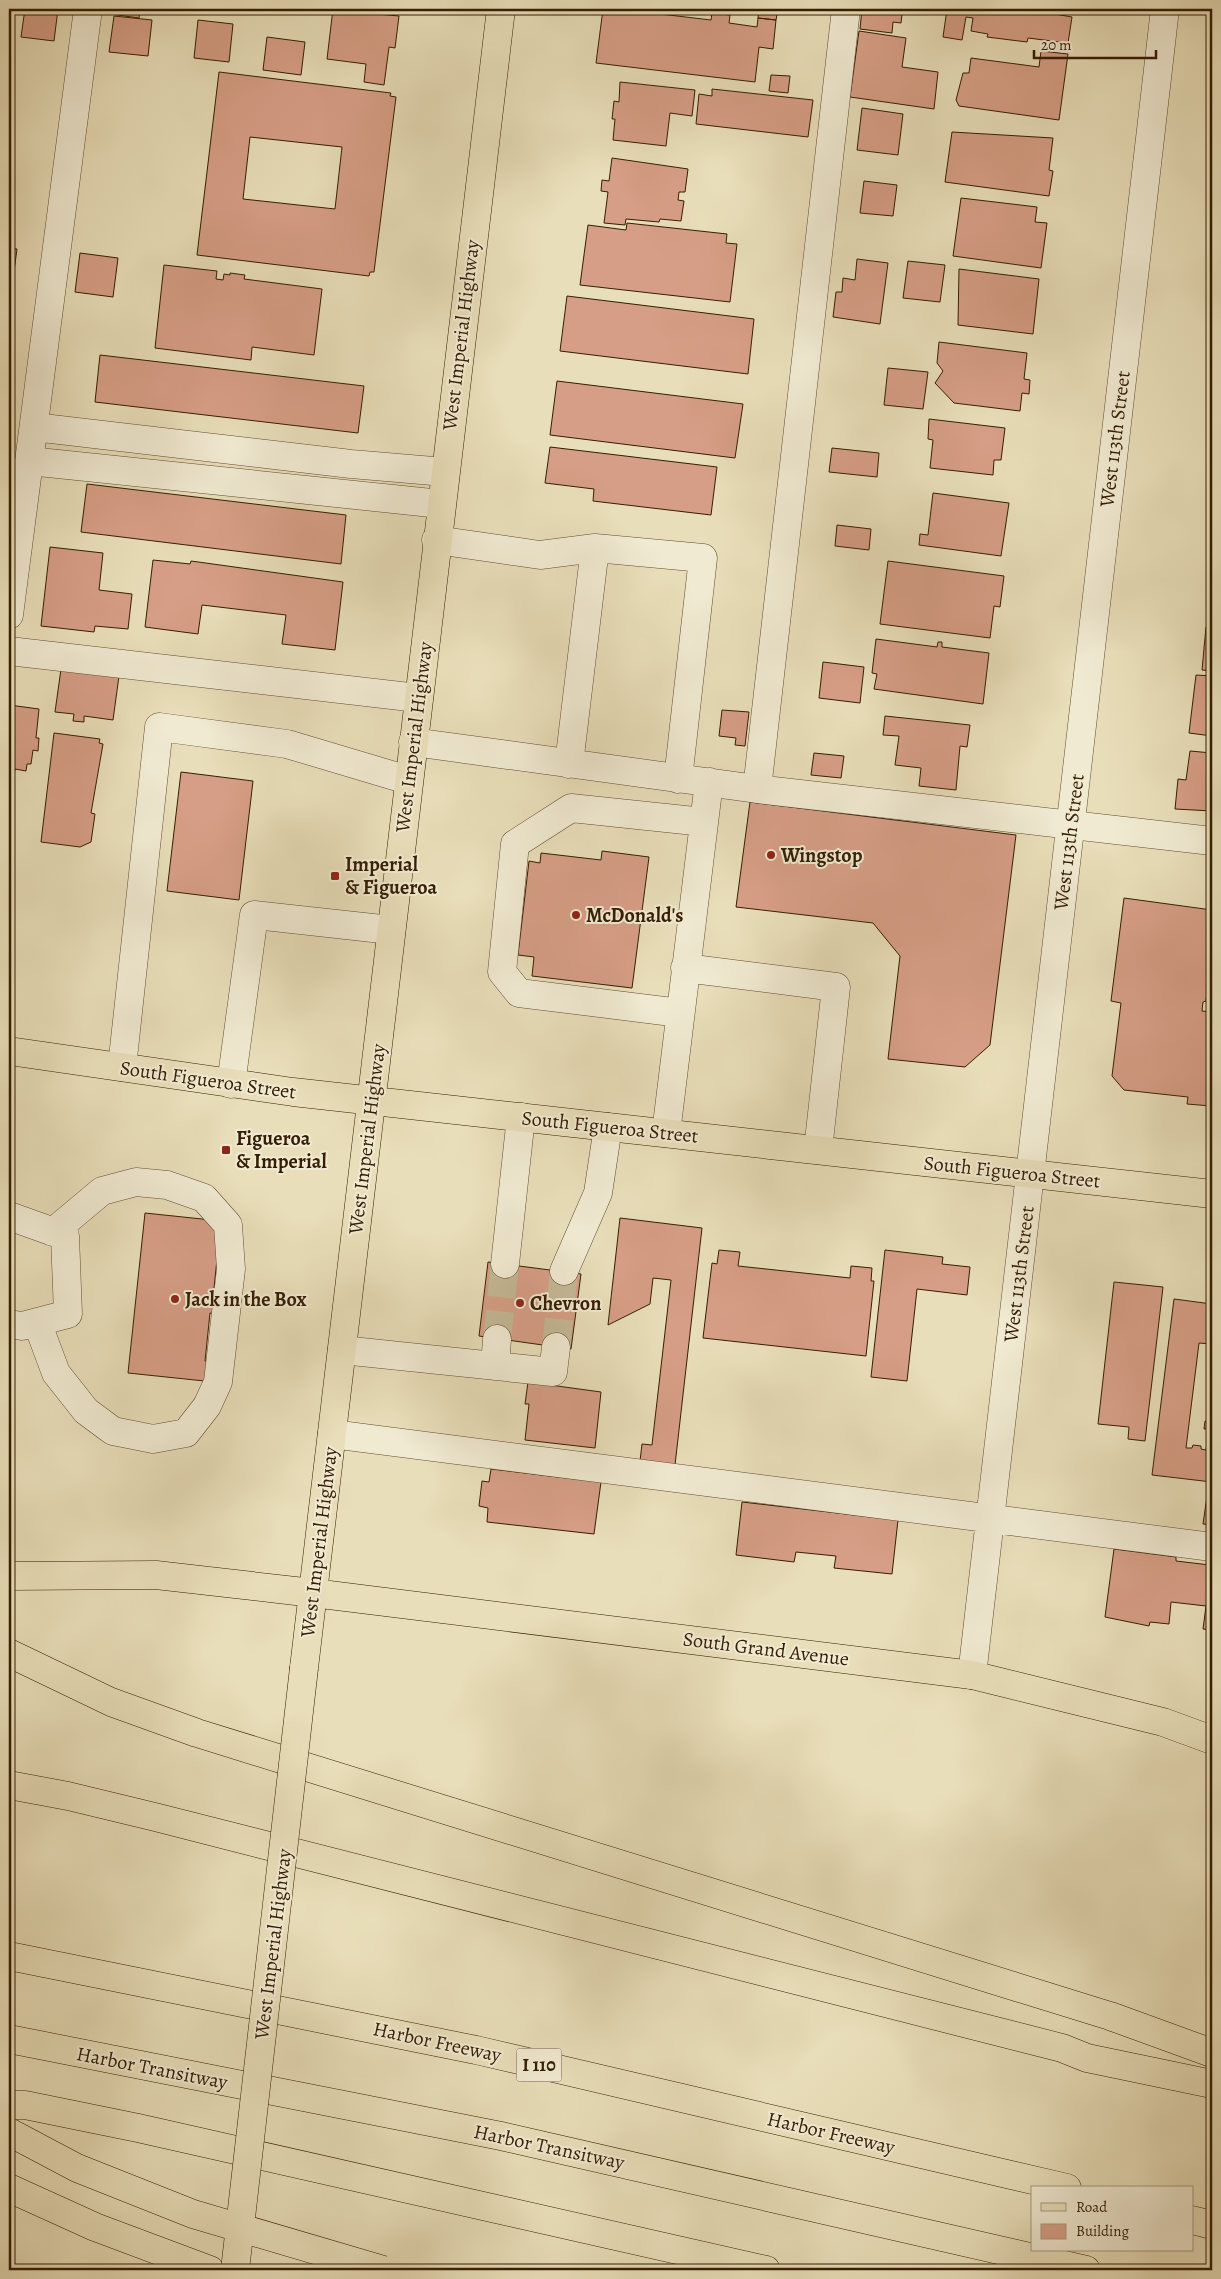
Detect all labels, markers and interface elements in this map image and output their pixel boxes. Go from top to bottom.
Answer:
scale bar [1034,28,1156,60]
text: 20 m [1041,35,1072,55]
street label: West Imperial Highway [436,237,486,433]
street label: West 113th Street [1093,369,1137,510]
street label: West Imperial Highway [389,639,439,835]
street label: West 113th Street [1047,772,1091,913]
place label: Wingstop [780,842,863,869]
marker: Wingstop [765,849,777,861]
place label: Imperial & Figueroa [345,851,438,901]
marker: Imperial & Figueroa [329,870,341,882]
place label: McDonald's [586,902,683,929]
marker: McDonald's [570,909,582,921]
street label: West Imperial Highway [342,1041,392,1237]
street label: South Figueroa Street [118,1054,298,1106]
street label: South Figueroa Street [520,1104,700,1150]
place label: Figueroa & Imperial [236,1125,327,1175]
marker: Figueroa & Imperial [220,1144,232,1156]
street label: South Figueroa Street [922,1149,1102,1195]
street label: West 113th Street [997,1204,1041,1345]
place label: Jack in the Box [185,1286,306,1313]
place label: Chevron [530,1290,601,1317]
marker: Jack in the Box [169,1293,181,1305]
marker: Chevron [514,1297,526,1309]
street label: West Imperial Highway [294,1444,344,1640]
street label: South Grand Avenue [681,1625,851,1673]
street label: West Imperial Highway [248,1846,298,2042]
street label: Harbor Freeway [370,2015,505,2069]
street label: Harbor Transitway [74,2040,231,2096]
road number: I 110 [516,2048,562,2082]
street label: Harbor Freeway [764,2105,899,2161]
street label: Harbor Transitway [471,2118,628,2176]
legend [1031,2186,1194,2252]
text: Road [1076,2197,1108,2217]
text: Building [1076,2221,1129,2241]

